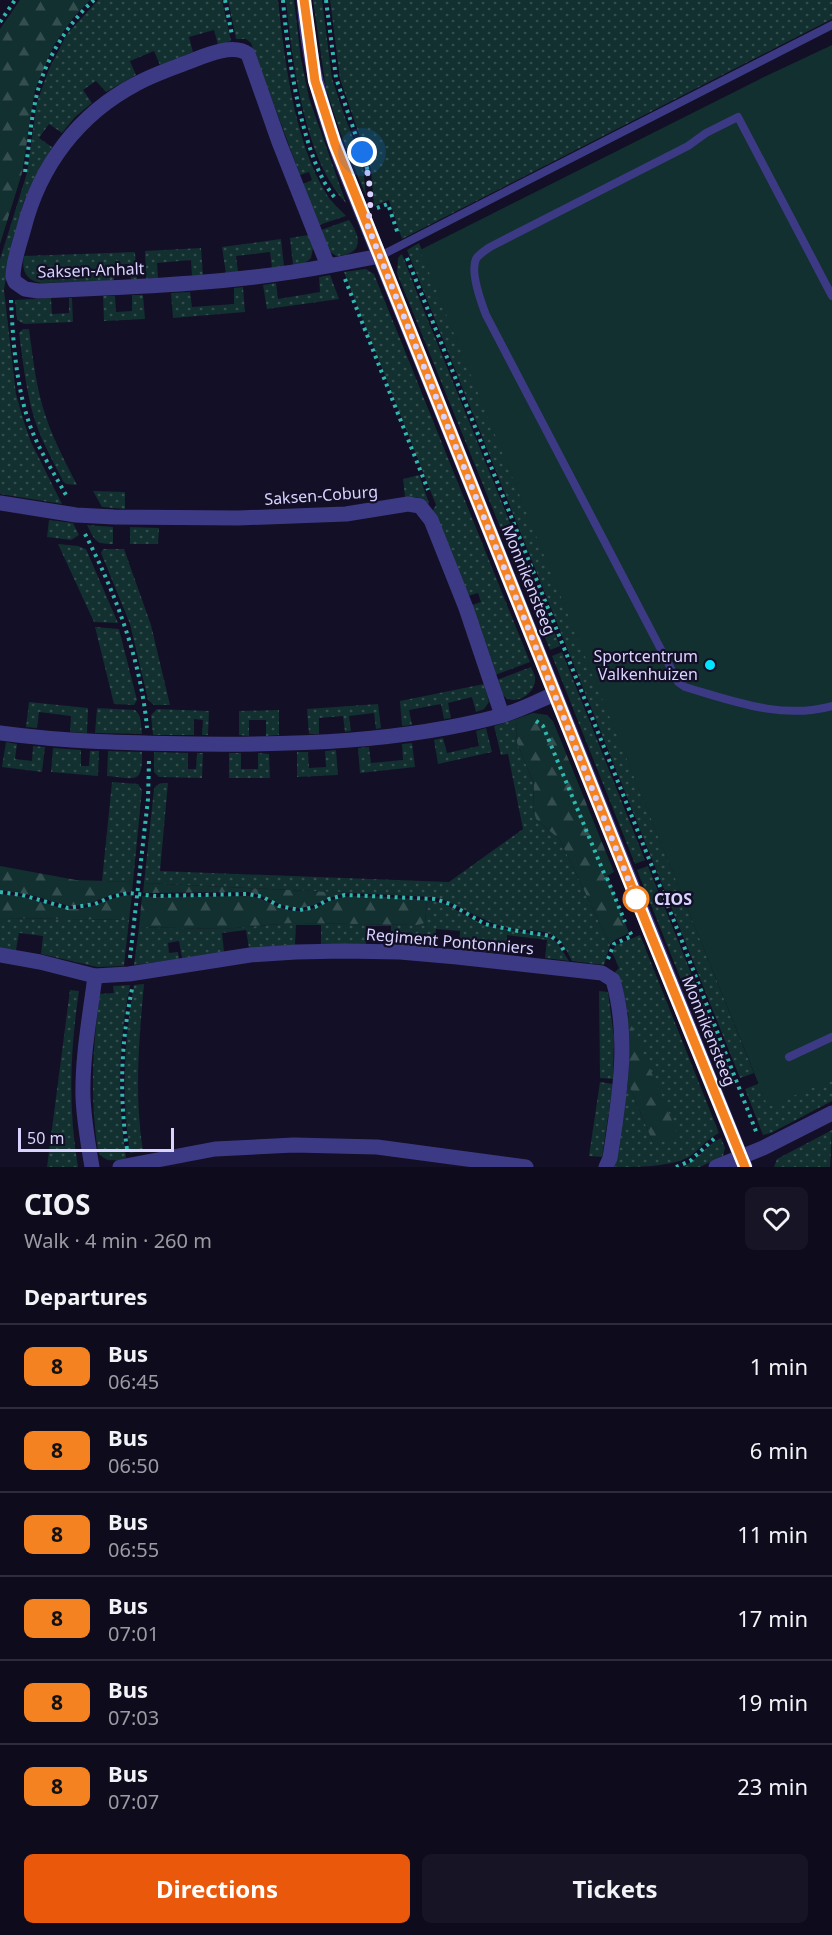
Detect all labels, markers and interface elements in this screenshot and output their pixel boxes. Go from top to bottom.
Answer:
your location [347,137,377,167]
street label: Saksen-Anhalt [37,257,145,283]
street label: Saksen-Coburg [263,480,379,510]
street label: Monnikensteeg [497,522,561,638]
place label: Sportcentrum Valkenhuizen [593,645,698,685]
marker: Sportcentrum Valkenhuizen [703,658,717,672]
marker: CIOS [623,886,649,912]
place label: CIOS [654,888,692,910]
street label: Regiment Pontonniers [365,923,535,959]
street label: Monnikensteeg [677,973,741,1089]
scale bar [18,1125,174,1152]
text: 50 m [27,1127,64,1149]
text: CIOS [24,1185,90,1223]
button: heart [745,1187,808,1250]
text: Walk · 4 min · 260 m [24,1227,212,1254]
text: Departures [24,1281,148,1311]
text: Bus [108,1338,148,1368]
text: 1 min [750,1351,808,1381]
text: 8 [51,1352,63,1380]
text: 06:45 [108,1368,159,1395]
text: Bus [108,1422,148,1452]
text: 6 min [750,1435,808,1465]
text: 8 [51,1436,63,1464]
text: 06:50 [108,1452,159,1479]
text: Bus [108,1506,148,1536]
text: 11 min [737,1519,808,1549]
text: 8 [51,1520,63,1548]
text: 06:55 [108,1536,159,1563]
text: Bus [108,1590,148,1620]
text: 17 min [737,1603,808,1633]
text: 8 [51,1604,63,1632]
text: 07:01 [108,1620,159,1647]
text: Bus [108,1674,148,1704]
text: 19 min [737,1687,808,1717]
text: 8 [51,1688,63,1716]
text: 07:03 [108,1704,159,1731]
text: Bus [108,1758,148,1788]
text: 23 min [737,1771,808,1801]
text: 8 [51,1772,63,1800]
text: 07:07 [108,1788,159,1815]
button: Directions [24,1854,410,1923]
button: Tickets [422,1854,808,1923]

